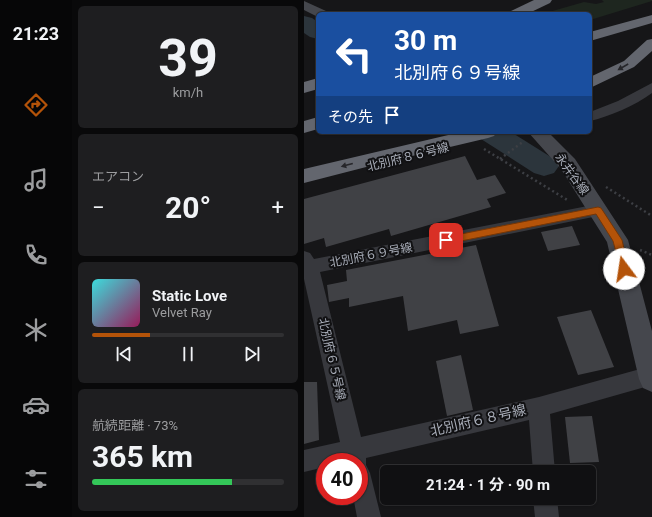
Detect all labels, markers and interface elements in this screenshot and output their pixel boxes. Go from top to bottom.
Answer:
text: 21:23 [13,23,59,44]
text: 30 m [394,24,457,57]
text: 39 [158,28,218,89]
icon: left [328,28,380,80]
text: 北別府６９号線 [394,62,520,83]
one-way arrow [617,63,629,70]
text: km/h [173,85,203,100]
icon: directions [22,91,50,119]
icon: arrive [381,104,403,126]
text: その先 [328,108,373,126]
street label: 北別府８６号線 [366,140,450,174]
street label: 永井谷線 [552,150,592,198]
one-way arrow [340,162,352,168]
icon: music [22,166,50,194]
text: エアコン [92,169,144,184]
text: 20° [165,190,211,225]
text: − [92,195,105,220]
text: + [272,195,284,220]
pin [429,223,463,257]
icon: arrive [435,229,457,251]
street label: 北別府６９号線 [328,240,414,270]
icon: phone [22,241,50,269]
position arrow [603,248,645,290]
text: Static Love [152,287,227,305]
text: Velvet Ray [152,305,212,320]
icon: climate [22,316,50,344]
street label: 北別府６５号線 [316,316,348,402]
icon: previous [113,343,135,365]
icon: pause [177,343,199,365]
icon: next [241,343,263,365]
icon: car [22,391,50,419]
street label: 北別府６８号線 [428,401,528,439]
text: 航続距離 · 73% [92,418,178,433]
text: 365 km [92,439,193,474]
speed limit sign: 40 [316,453,368,505]
icon: filters [22,465,50,493]
text: 21:24 · 1 分 · 90 m [426,476,550,494]

